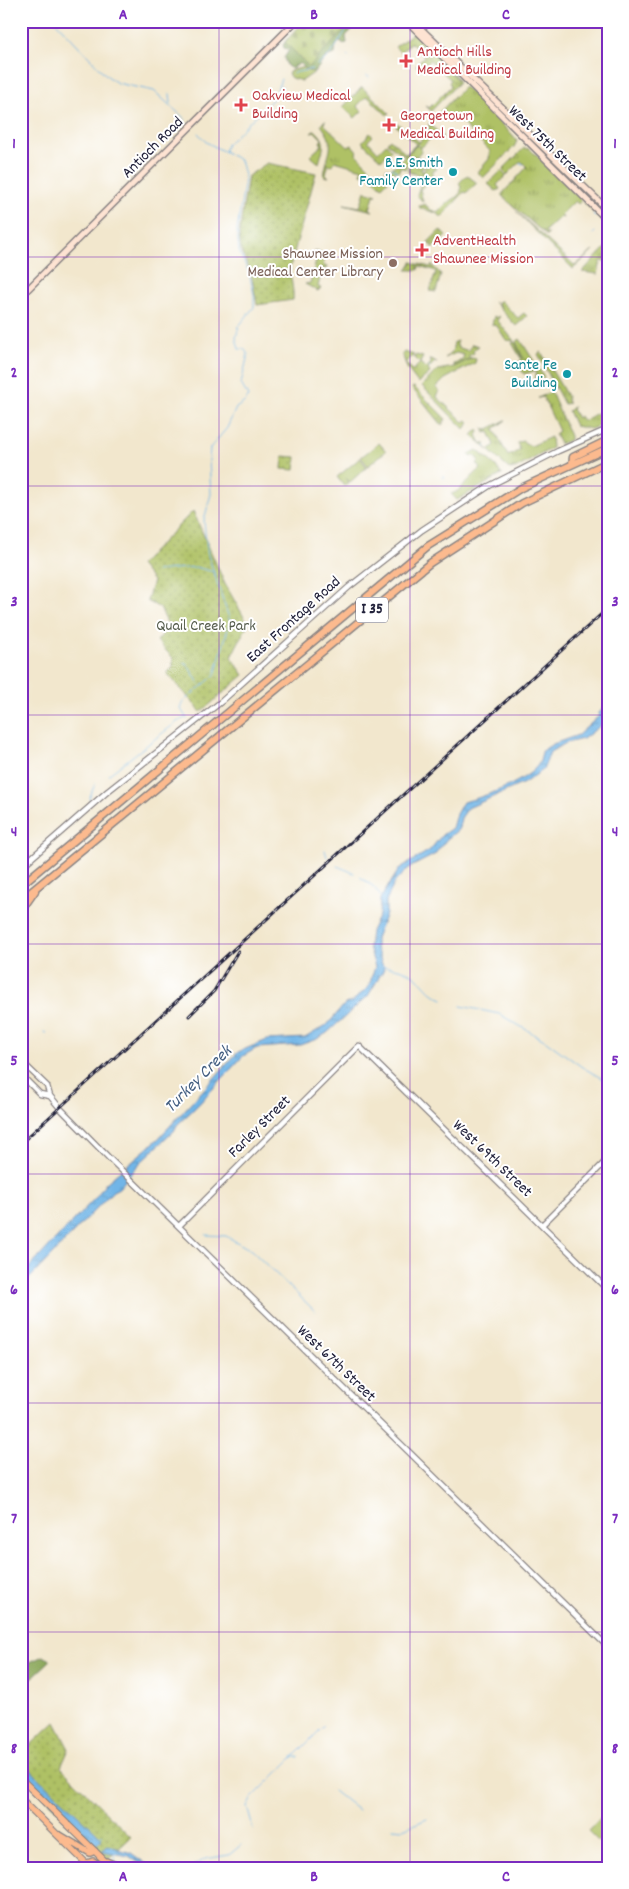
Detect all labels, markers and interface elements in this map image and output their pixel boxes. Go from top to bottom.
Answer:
text: A [119,4,128,27]
text: B [310,4,318,27]
text: C [502,4,510,27]
place label: Antioch Hills Medical Building [417,41,511,82]
marker: Antioch Hills Medical Building [399,54,413,68]
place label: Oakview Medical Building [252,85,351,126]
marker: Oakview Medical Building [234,98,248,112]
street label: West 75th Street [502,100,592,188]
place label: Georgetown Medical Building [400,105,494,146]
street label: Antioch Road [117,112,189,184]
marker: Georgetown Medical Building [382,118,396,132]
text: 1 [12,133,16,156]
text: 1 [613,133,617,156]
place label: B.E. Smith Family Center [359,152,443,193]
marker: B.E. Smith Family Center [447,166,459,178]
place label: AdventHealth Shawnee Mission [433,230,534,271]
place label: Shawnee Mission Medical Center Library [248,243,384,284]
marker: AdventHealth Shawnee Mission [415,243,429,257]
marker: Shawnee Mission Medical Center Library [387,257,399,269]
place label: Sante Fe Building [504,354,557,395]
text: 2 [11,362,18,385]
text: 2 [612,362,619,385]
marker: Sante Fe Building [561,368,573,380]
street label: East Frontage Road [242,571,346,669]
text: 3 [10,591,18,614]
text: 3 [611,591,619,614]
road number: I 35 [356,598,388,622]
park label: Quail Creek Park [156,615,256,638]
text: 4 [11,821,17,844]
text: 4 [612,821,618,844]
water label: Turkey Creek [159,1039,240,1120]
text: 5 [10,1050,18,1073]
text: 5 [611,1050,619,1073]
street label: Farley Street [223,1090,297,1164]
street label: West 69th Street [447,1115,537,1203]
text: 6 [10,1279,18,1302]
text: 6 [611,1279,619,1302]
street label: West 67th Street [291,1320,381,1408]
text: 7 [11,1508,17,1531]
text: 7 [612,1508,618,1531]
text: 8 [11,1738,18,1761]
text: 8 [612,1738,619,1761]
text: A [119,1866,128,1889]
text: B [310,1866,318,1889]
text: C [502,1866,510,1889]

